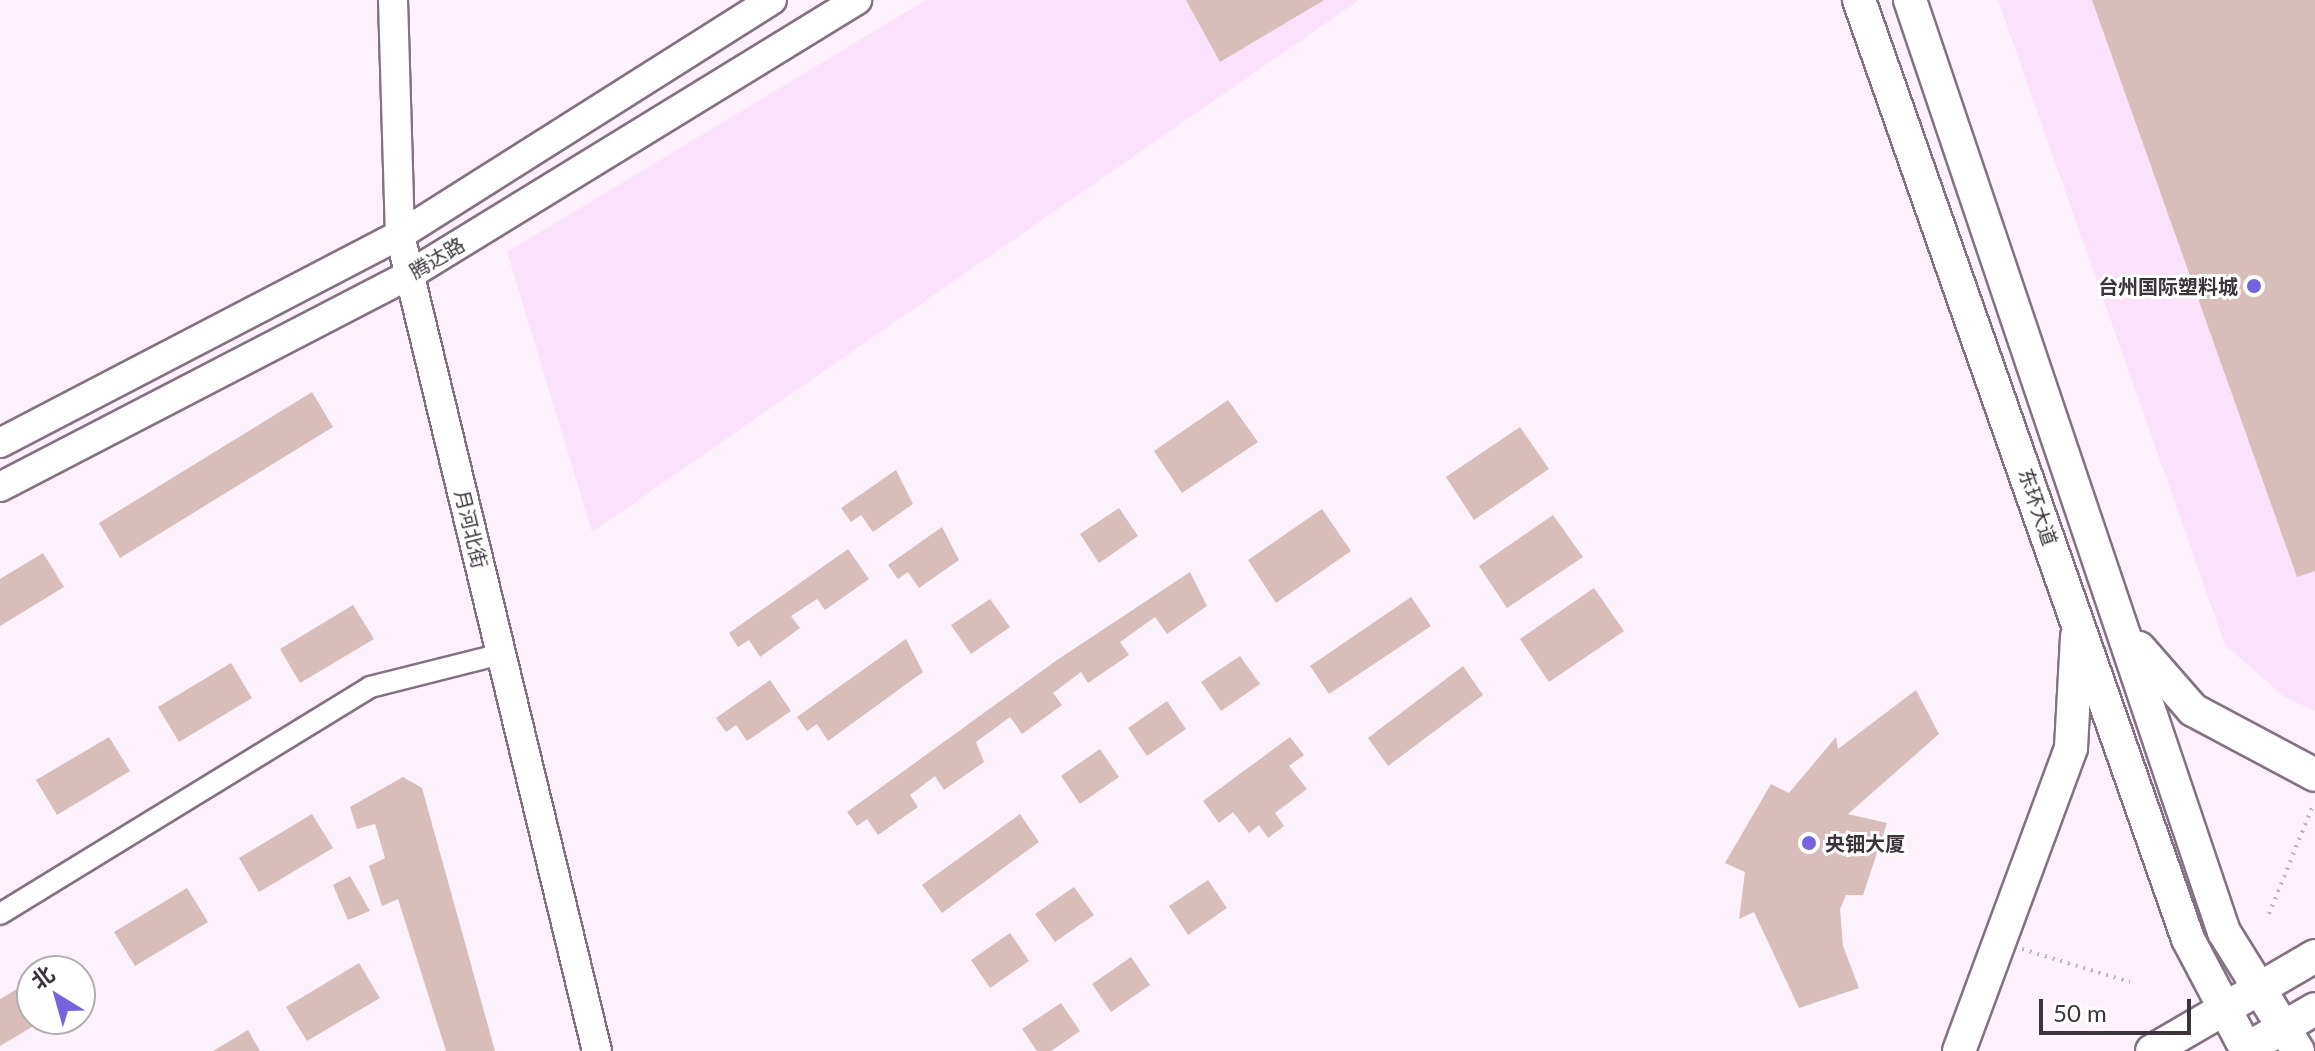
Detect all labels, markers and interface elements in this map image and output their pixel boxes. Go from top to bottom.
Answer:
street label: 腾达路 [405,232,469,284]
place label: 台州国际塑料城 [2098,274,2238,298]
marker: 台州国际塑料城 [2245,277,2263,295]
street label: 东环大道 [2014,465,2062,549]
street label: 月河北街 [450,487,492,571]
place label: 央钿大厦 [1825,831,1905,855]
marker: 央钿大厦 [1800,834,1818,852]
north arrow [16,955,96,1035]
text: 北 [26,960,59,994]
scale bar [2043,983,2195,1033]
text: 50 m [2053,998,2107,1027]

